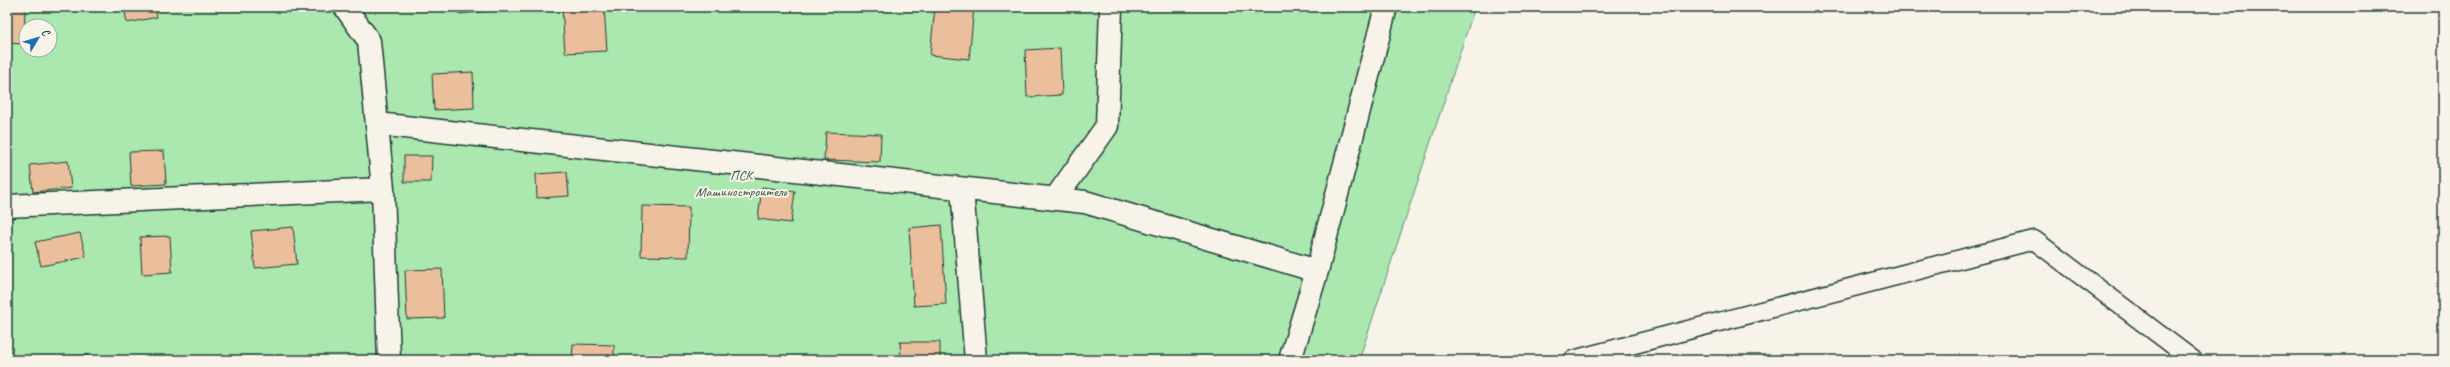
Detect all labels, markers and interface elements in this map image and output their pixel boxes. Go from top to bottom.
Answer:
north arrow [18,18,58,58]
text: С [39,25,54,40]
park label: ПСК Машиностроитель [696,167,788,200]

